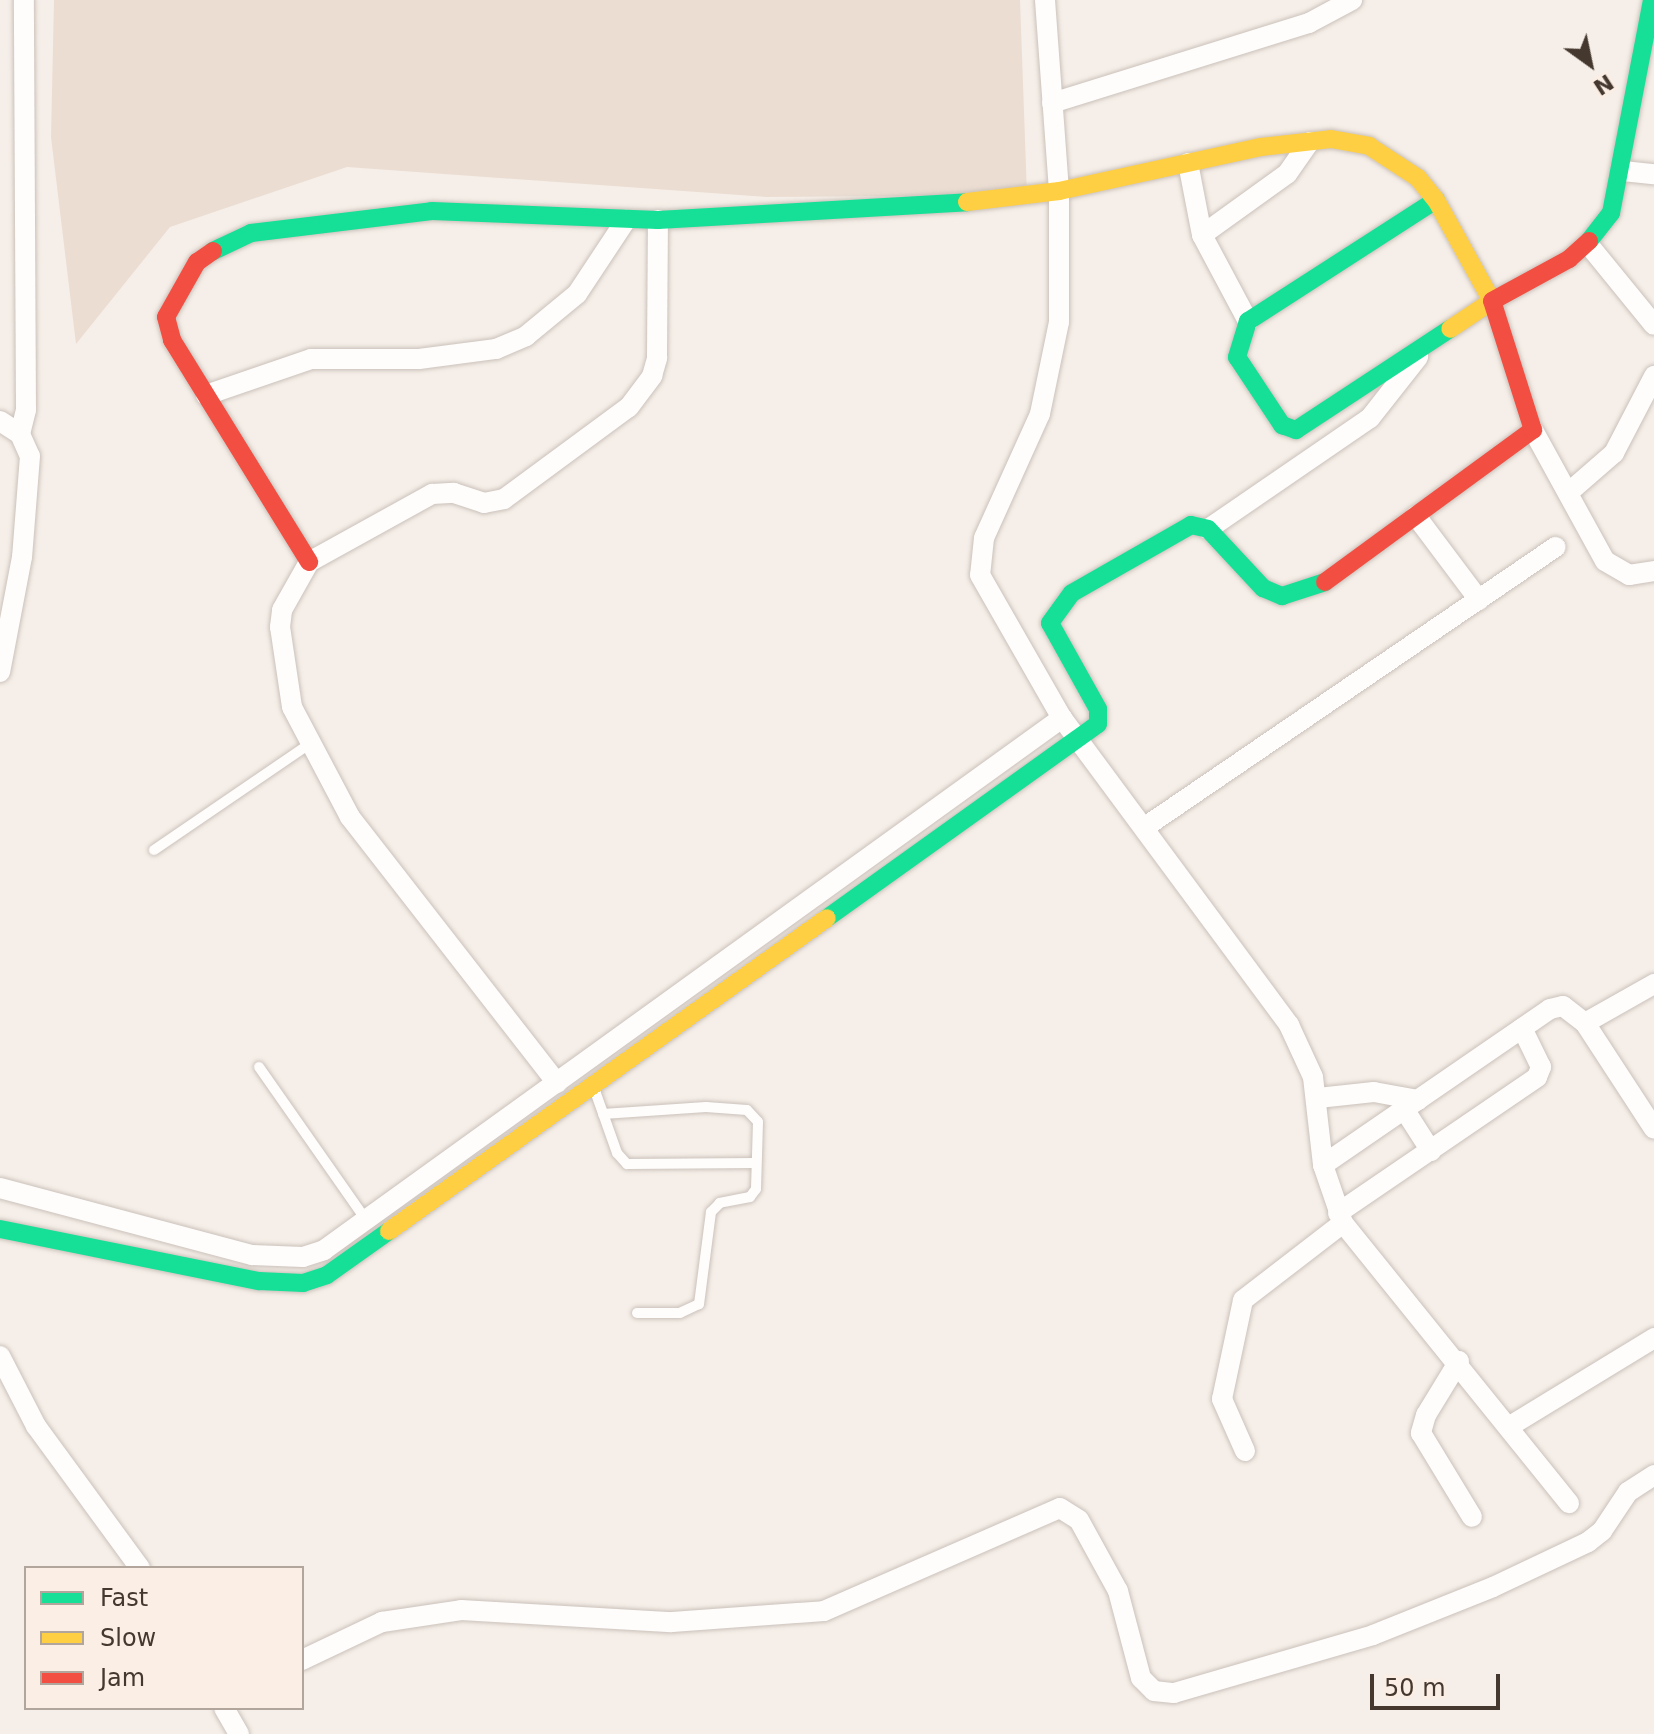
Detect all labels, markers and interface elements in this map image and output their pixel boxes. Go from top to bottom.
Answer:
north arrow [1550,24,1630,104]
text: N [1589,69,1618,100]
legend [24,1566,304,1710]
text: Fast [100,1584,148,1612]
text: Slow [100,1624,156,1652]
scale bar [1374,1658,1504,1708]
text: Jam [100,1664,145,1692]
text: 50 m [1384,1674,1446,1702]

